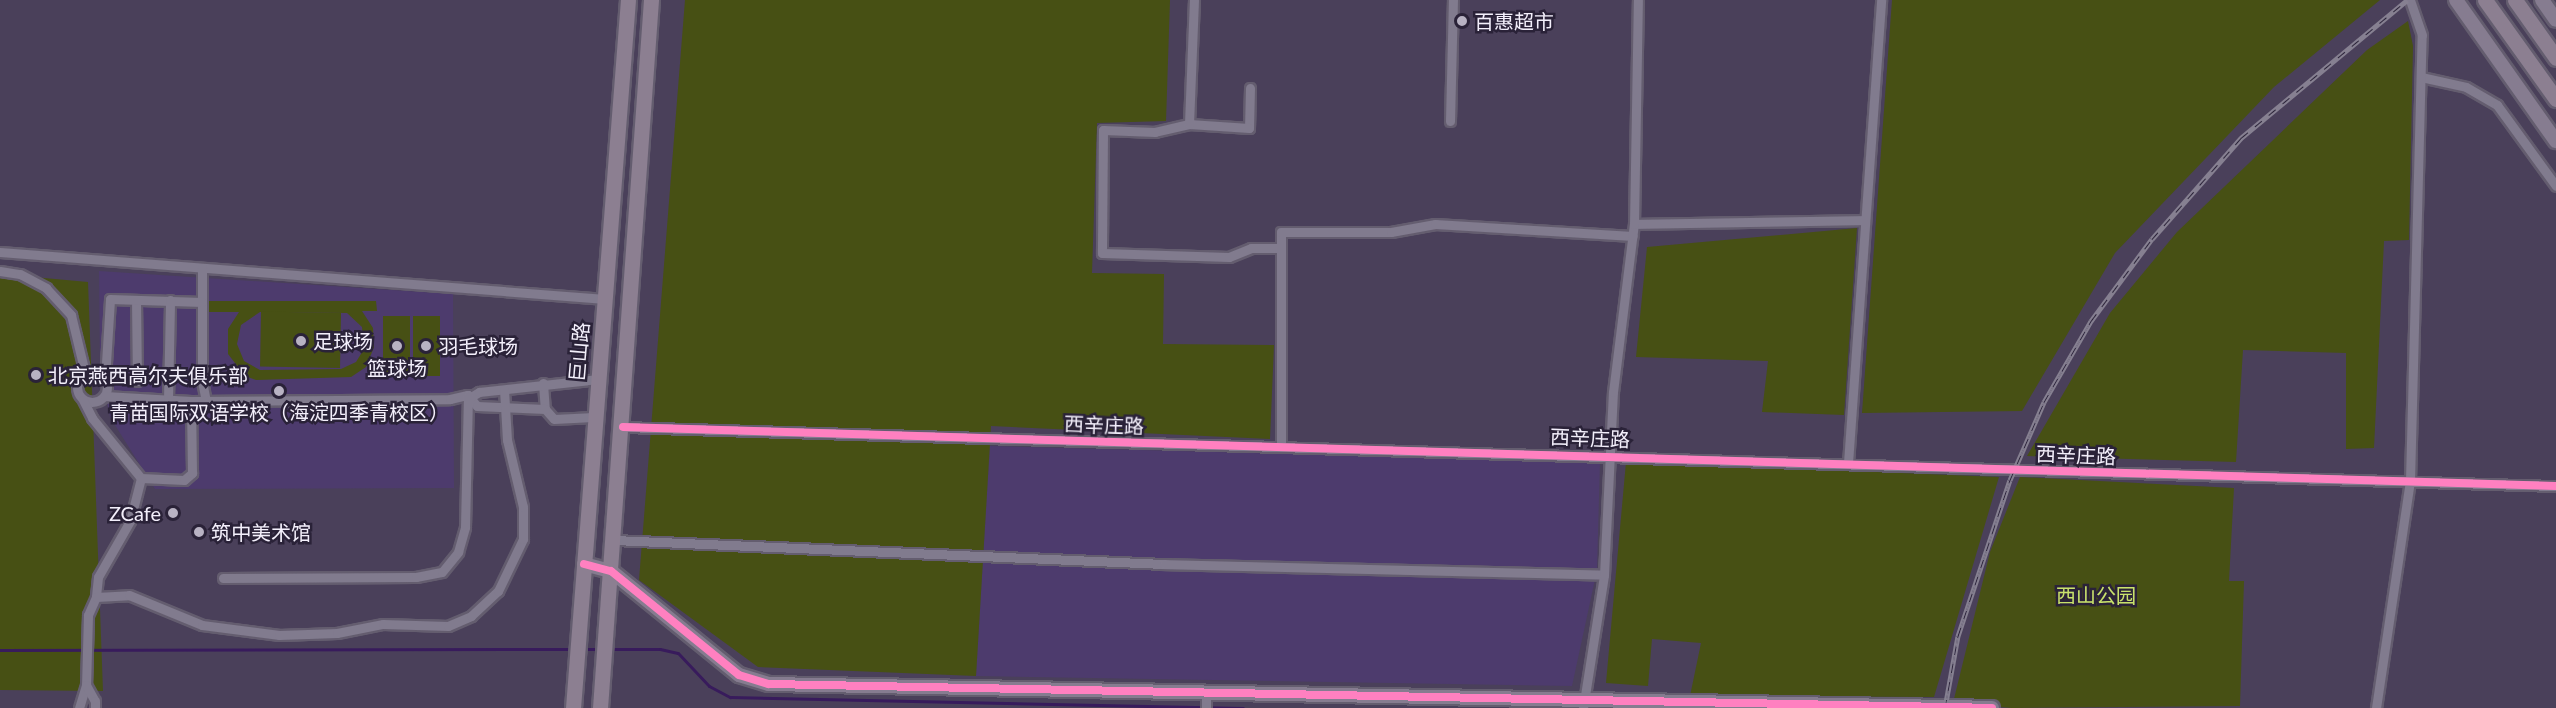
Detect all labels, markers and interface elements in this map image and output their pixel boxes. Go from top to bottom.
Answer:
place label: 百惠超市 [1474,9,1554,33]
marker: 百惠超市 [1455,14,1469,28]
street label: 巨山路 [564,321,594,383]
place label: 足球场 [313,329,373,353]
marker: 足球场 [294,334,308,348]
place label: 羽毛球场 [438,334,518,358]
marker: 篮球场 [390,339,404,353]
marker: 羽毛球场 [419,339,433,353]
place label: 篮球场 [367,356,427,380]
place label: 北京燕西高尔夫俱乐部 [48,363,248,387]
marker: 北京燕西高尔夫俱乐部 [29,368,43,382]
marker: 青苗国际双语学校（海淀四季青校区） [272,384,286,398]
place label: 青苗国际双语学校（海淀四季青校区） [109,400,449,424]
street label: 西辛庄路 [1064,412,1144,438]
street label: 西辛庄路 [1550,425,1630,451]
street label: 西辛庄路 [2036,442,2116,468]
place label: ZCafe [109,501,161,525]
marker: ZCafe [166,506,180,520]
place label: 筑中美术馆 [211,520,311,544]
marker: 筑中美术馆 [192,525,206,539]
park label: 西山公园 [2056,583,2136,607]

